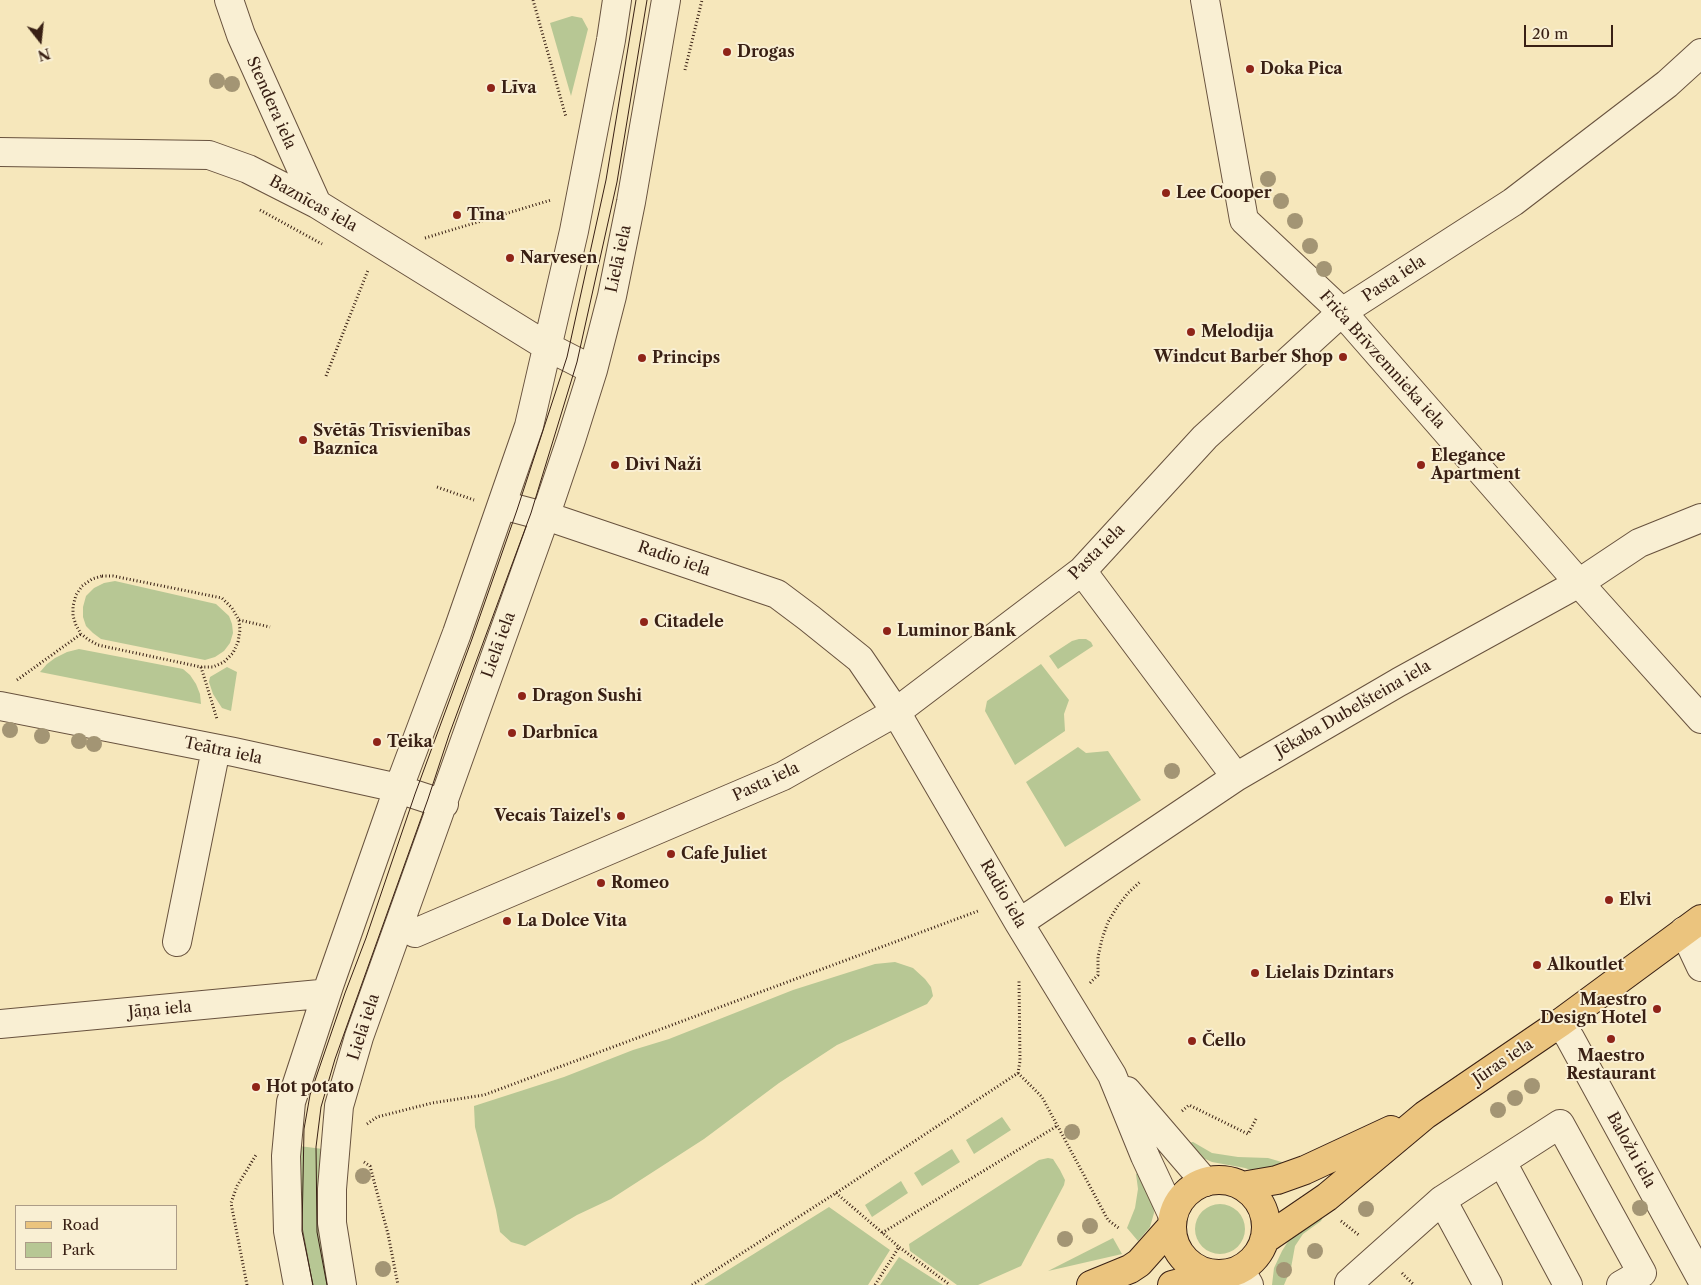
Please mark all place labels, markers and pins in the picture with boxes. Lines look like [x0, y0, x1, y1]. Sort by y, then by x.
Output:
place label: Drogas [737, 42, 795, 62]
marker: Drogas [721, 46, 733, 58]
place label: Doka Pica [1260, 59, 1342, 79]
marker: Doka Pica [1244, 63, 1256, 75]
place label: Līva [501, 78, 536, 98]
marker: Līva [485, 82, 497, 94]
place label: Lee Cooper [1176, 183, 1272, 203]
marker: Lee Cooper [1160, 187, 1172, 199]
place label: Tīna [467, 205, 505, 225]
marker: Tīna [451, 209, 463, 221]
place label: Narvesen [520, 248, 598, 268]
marker: Narvesen [504, 252, 516, 264]
place label: Melodija [1201, 322, 1274, 342]
marker: Melodija [1185, 326, 1197, 338]
place label: Windcut Barber Shop [1154, 347, 1333, 367]
place label: Princips [652, 348, 720, 368]
marker: Windcut Barber Shop [1337, 351, 1349, 363]
marker: Princips [636, 352, 648, 364]
place label: Svētās Trīsvienības Baznīca [313, 421, 471, 459]
marker: Svētās Trīsvienības Baznīca [297, 434, 309, 446]
place label: Elegance Apartment [1431, 446, 1520, 484]
place label: Divi Naži [625, 455, 701, 475]
marker: Divi Naži [609, 459, 621, 471]
marker: Elegance Apartment [1415, 459, 1427, 471]
place label: Citadele [654, 612, 724, 632]
marker: Citadele [638, 616, 650, 628]
place label: Luminor Bank [897, 621, 1016, 641]
marker: Luminor Bank [881, 625, 893, 637]
place label: Dragon Sushi [532, 686, 642, 706]
marker: Dragon Sushi [516, 690, 528, 702]
place label: Darbnīca [522, 723, 598, 743]
marker: Darbnīca [506, 727, 518, 739]
place label: Teika [387, 732, 433, 752]
marker: Teika [371, 736, 383, 748]
place label: Vecais Taizel's [494, 806, 611, 826]
marker: Vecais Taizel's [615, 810, 627, 822]
place label: Cafe Juliet [681, 844, 767, 864]
marker: Cafe Juliet [665, 848, 677, 860]
place label: Romeo [611, 873, 669, 893]
marker: Romeo [595, 877, 607, 889]
place label: Elvi [1619, 890, 1652, 910]
marker: Elvi [1603, 894, 1615, 906]
place label: La Dolce Vita [517, 911, 627, 931]
marker: La Dolce Vita [501, 915, 513, 927]
place label: Alkoutlet [1547, 955, 1624, 975]
marker: Alkoutlet [1531, 959, 1543, 971]
place label: Lielais Dzintars [1265, 963, 1394, 983]
marker: Lielais Dzintars [1249, 967, 1261, 979]
place label: Maestro Design Hotel [1540, 990, 1647, 1028]
marker: Maestro Design Hotel [1651, 1003, 1663, 1015]
place label: Čello [1202, 1031, 1246, 1051]
marker: Maestro Restaurant [1605, 1033, 1617, 1045]
marker: Čello [1186, 1035, 1198, 1047]
place label: Maestro Restaurant [1566, 1046, 1656, 1084]
place label: Hot potato [266, 1077, 354, 1097]
marker: Hot potato [250, 1081, 262, 1093]

